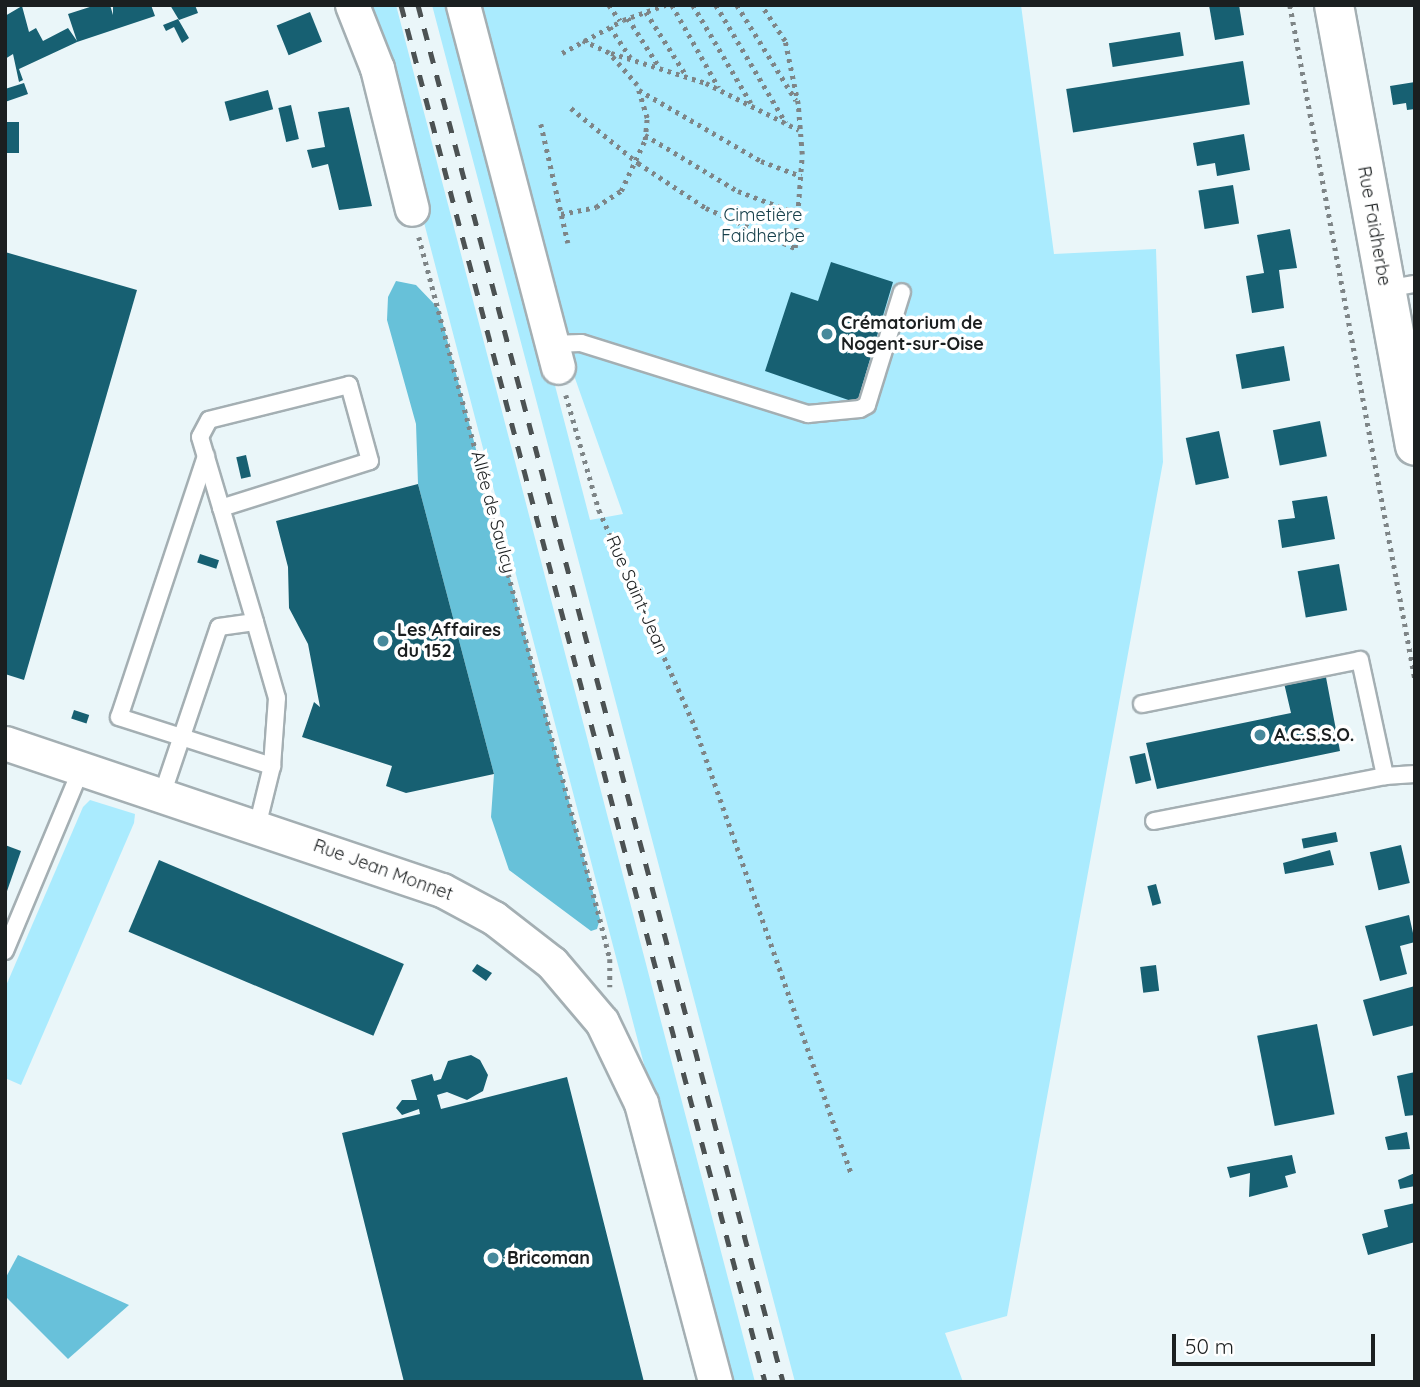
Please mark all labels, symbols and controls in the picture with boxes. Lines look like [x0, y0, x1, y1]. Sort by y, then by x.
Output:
street label: Rue Faidherbe [1353, 164, 1395, 288]
park label: Cimetière Faidherbe [721, 205, 805, 248]
place label: Crématorium de Nogent-sur-Oise [841, 313, 984, 356]
marker: Crématorium de Nogent-sur-Oise [819, 326, 835, 342]
street label: Allée de Saulcy [466, 449, 520, 575]
street label: Rue Saint-Jean [601, 532, 673, 658]
place label: Les Affaires du 152 [397, 620, 501, 662]
marker: Les Affaires du 152 [375, 633, 391, 649]
place label: A.C.S.S.O. [1274, 724, 1354, 746]
marker: A.C.S.S.O. [1252, 727, 1268, 743]
street label: Rue Jean Monnet [310, 835, 456, 905]
place label: Bricoman [507, 1247, 590, 1269]
marker: Bricoman [485, 1250, 501, 1266]
scale bar [1175, 1320, 1378, 1364]
text: 50 m [1185, 1333, 1234, 1359]

